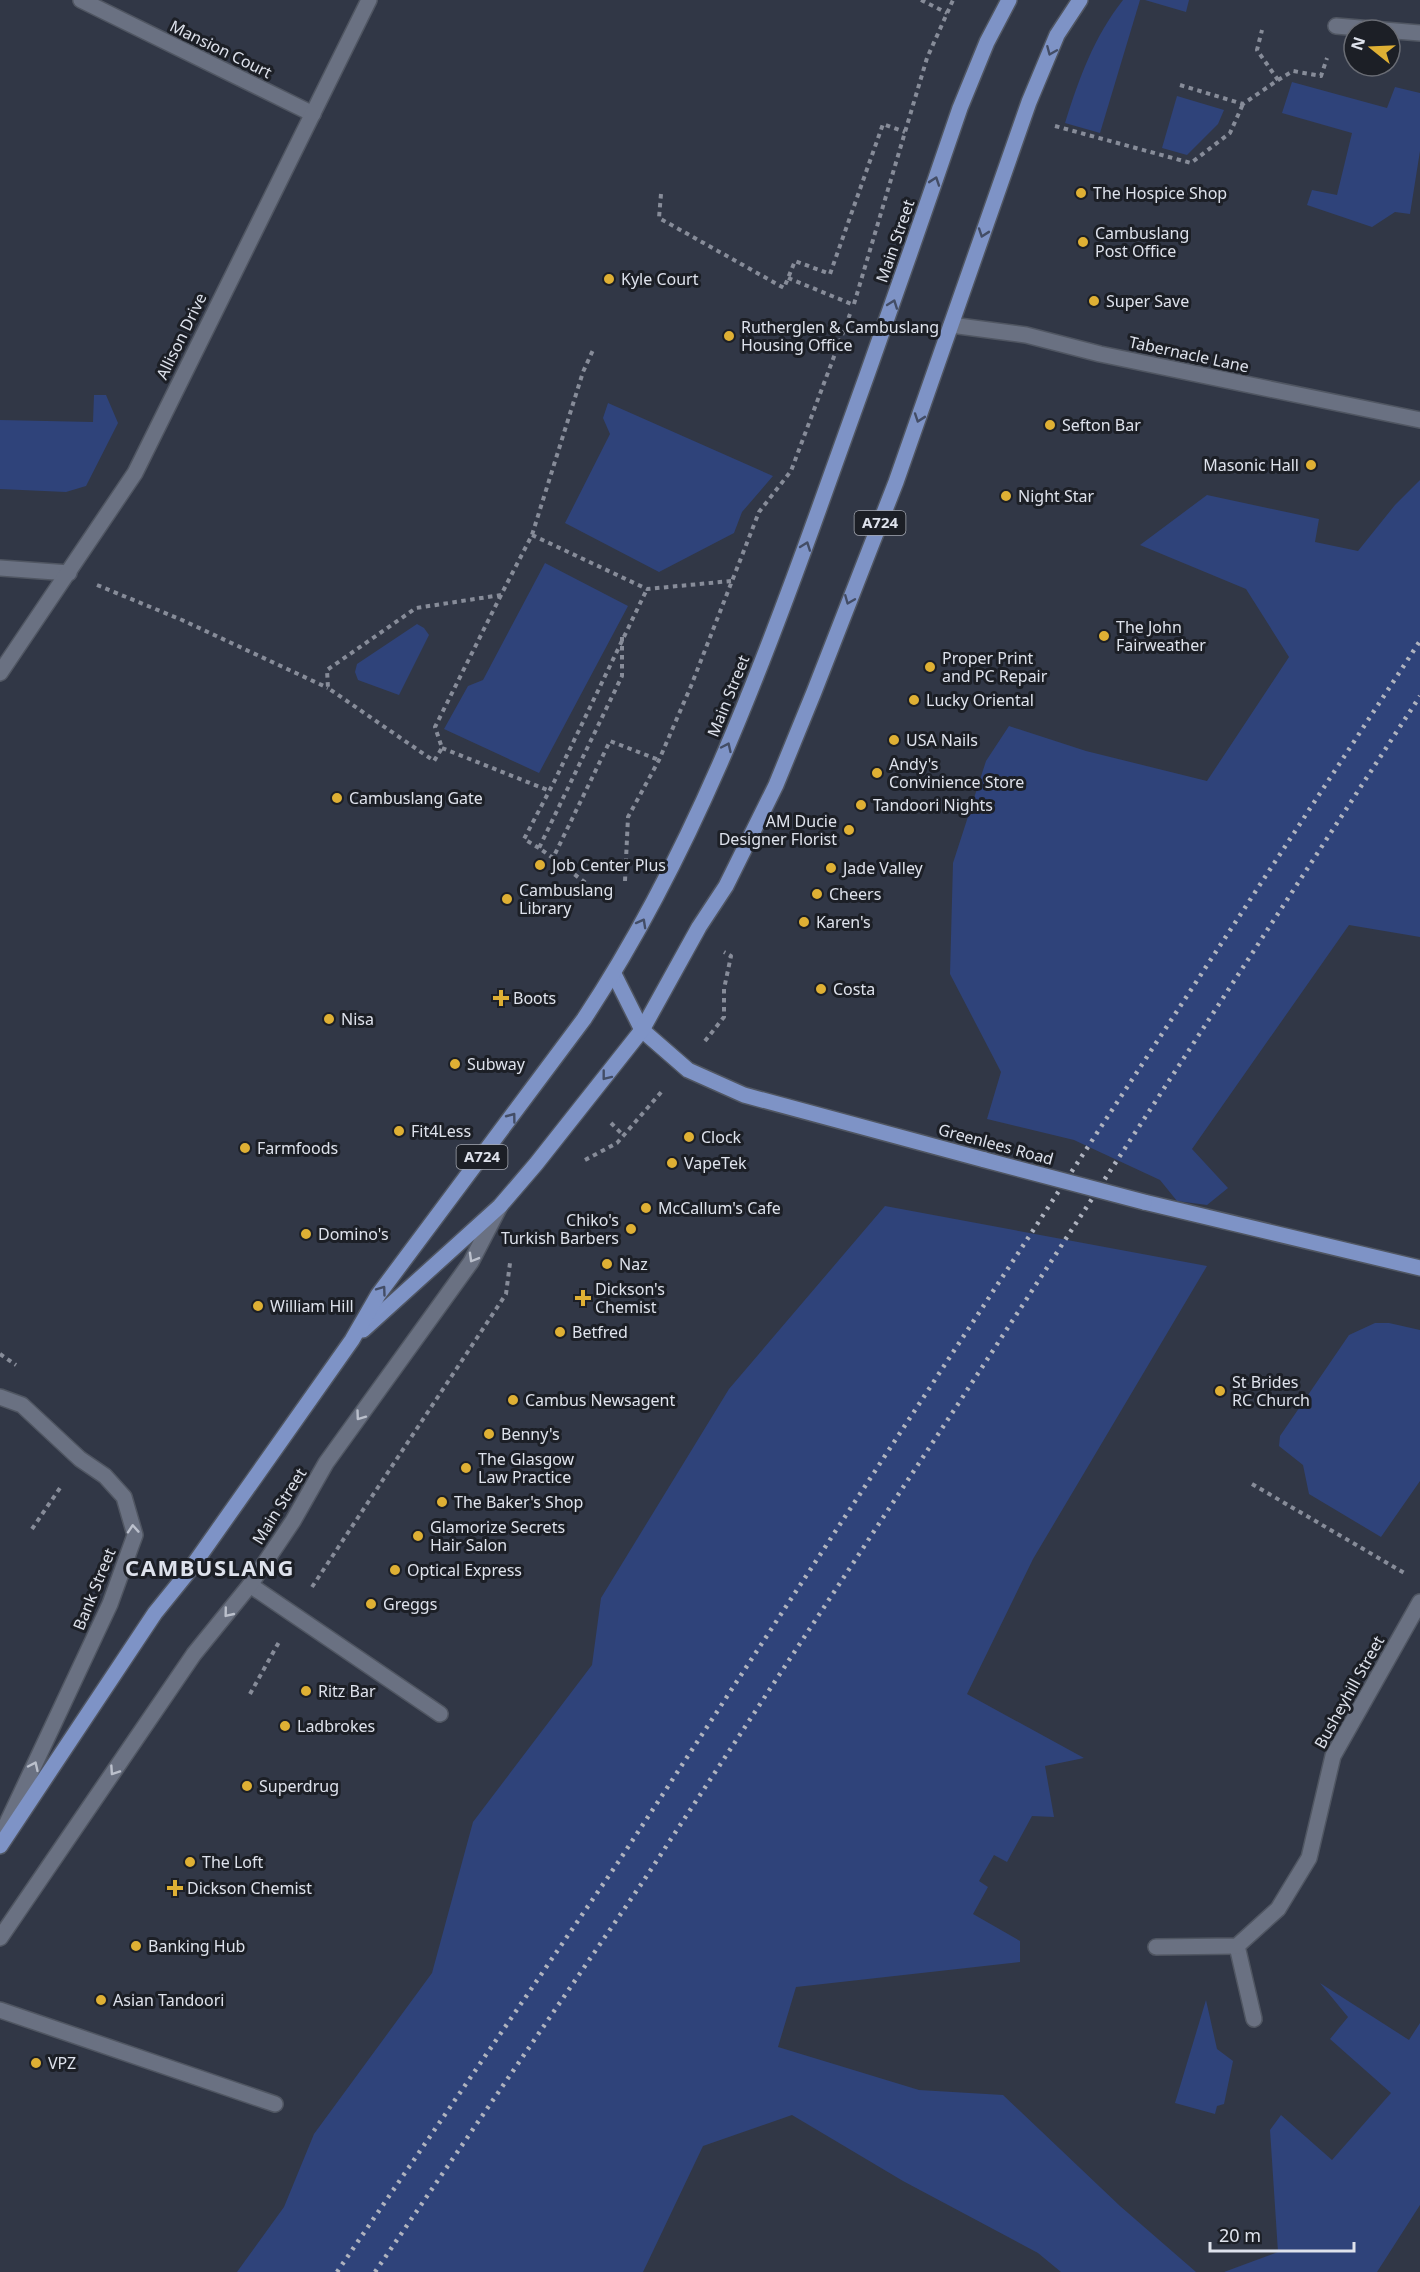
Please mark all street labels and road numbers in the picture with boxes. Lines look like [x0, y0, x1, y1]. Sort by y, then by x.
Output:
street label: Mansion Court [166, 15, 276, 83]
street label: Main Street [871, 196, 920, 285]
street label: Allison Drive [151, 289, 211, 383]
street label: Tabernacle Lane [1127, 331, 1251, 377]
road number: A724 [854, 511, 906, 535]
street label: Main Street [702, 652, 754, 740]
street label: Greenlees Road [936, 1118, 1056, 1170]
road number: A724 [456, 1145, 508, 1169]
street label: Main Street [247, 1463, 311, 1548]
street label: Bank Street [68, 1545, 121, 1633]
street label: Busheyhill Street [1309, 1631, 1389, 1752]

